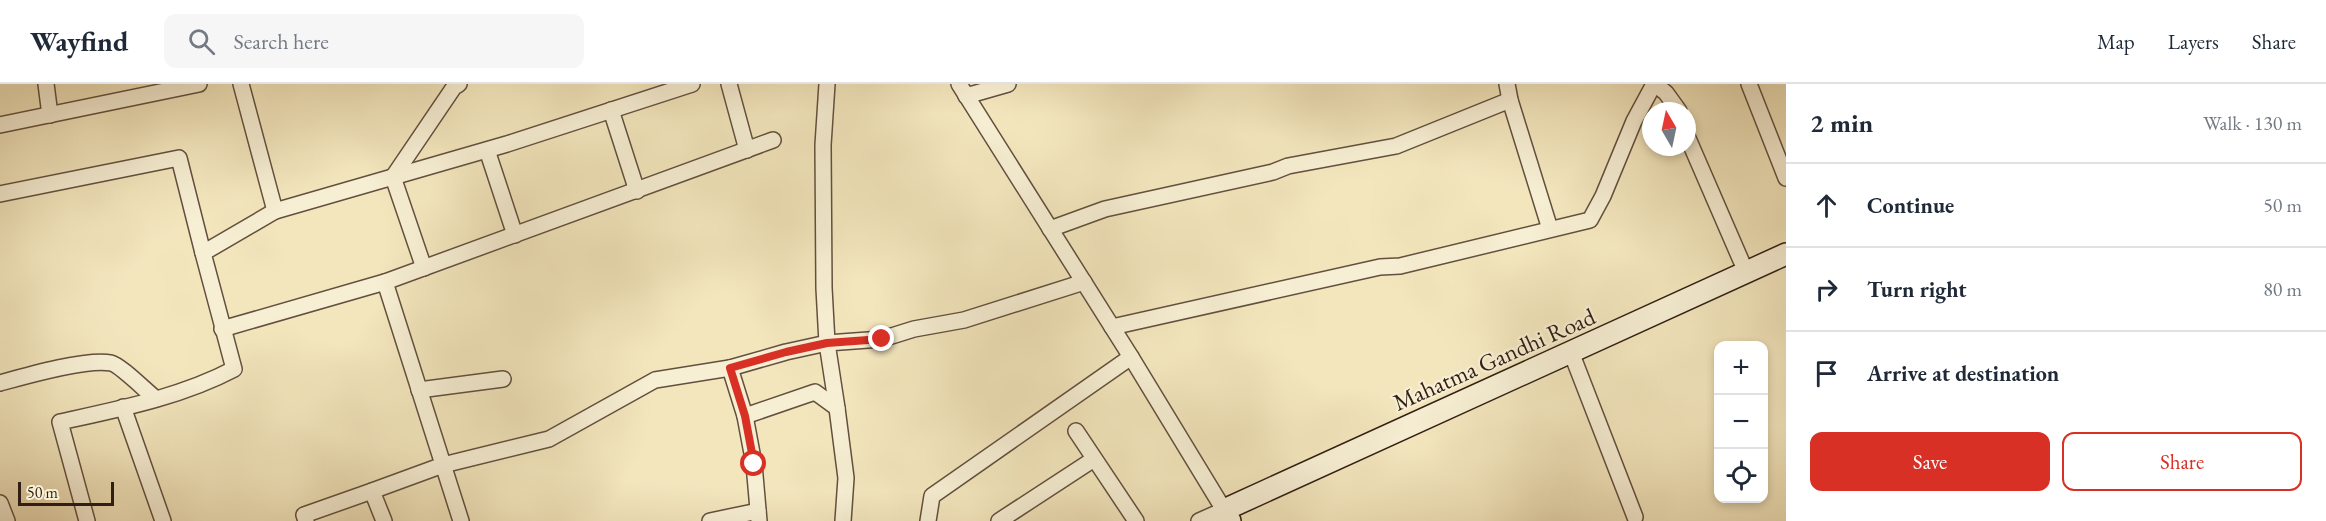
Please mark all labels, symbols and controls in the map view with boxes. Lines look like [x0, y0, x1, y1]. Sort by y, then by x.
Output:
search box [164, 14, 584, 68]
text: Wayfind [30, 23, 128, 59]
icon: search [185, 25, 218, 58]
text: Search here [233, 27, 329, 56]
text: Map [2097, 28, 2135, 55]
text: Layers [2168, 28, 2219, 55]
text: Share [2252, 28, 2296, 55]
north arrow [1642, 102, 1696, 156]
text: 2 min [1810, 106, 1873, 140]
text: Walk · 130 m [2203, 110, 2302, 136]
icon: ahead [1810, 189, 1843, 222]
text: Continue [1867, 191, 1954, 220]
text: 50 m [2263, 192, 2302, 218]
icon: right [1810, 273, 1843, 306]
text: Turn right [1867, 275, 1966, 304]
text: 80 m [2263, 276, 2302, 302]
street label: Mahatma Gandhi Road [1388, 300, 1601, 418]
route end [868, 325, 894, 351]
map controls [1714, 341, 1768, 503]
button: + [1714, 341, 1768, 395]
icon: arrive [1810, 357, 1843, 390]
text: Arrive at destination [1867, 359, 2059, 388]
button: − [1714, 395, 1768, 449]
button: Save [1810, 432, 2050, 491]
button: Share [2062, 432, 2302, 491]
button: locate [1714, 449, 1768, 503]
route start [740, 450, 766, 476]
scale bar [18, 479, 114, 506]
text: 50 m [27, 482, 58, 503]

